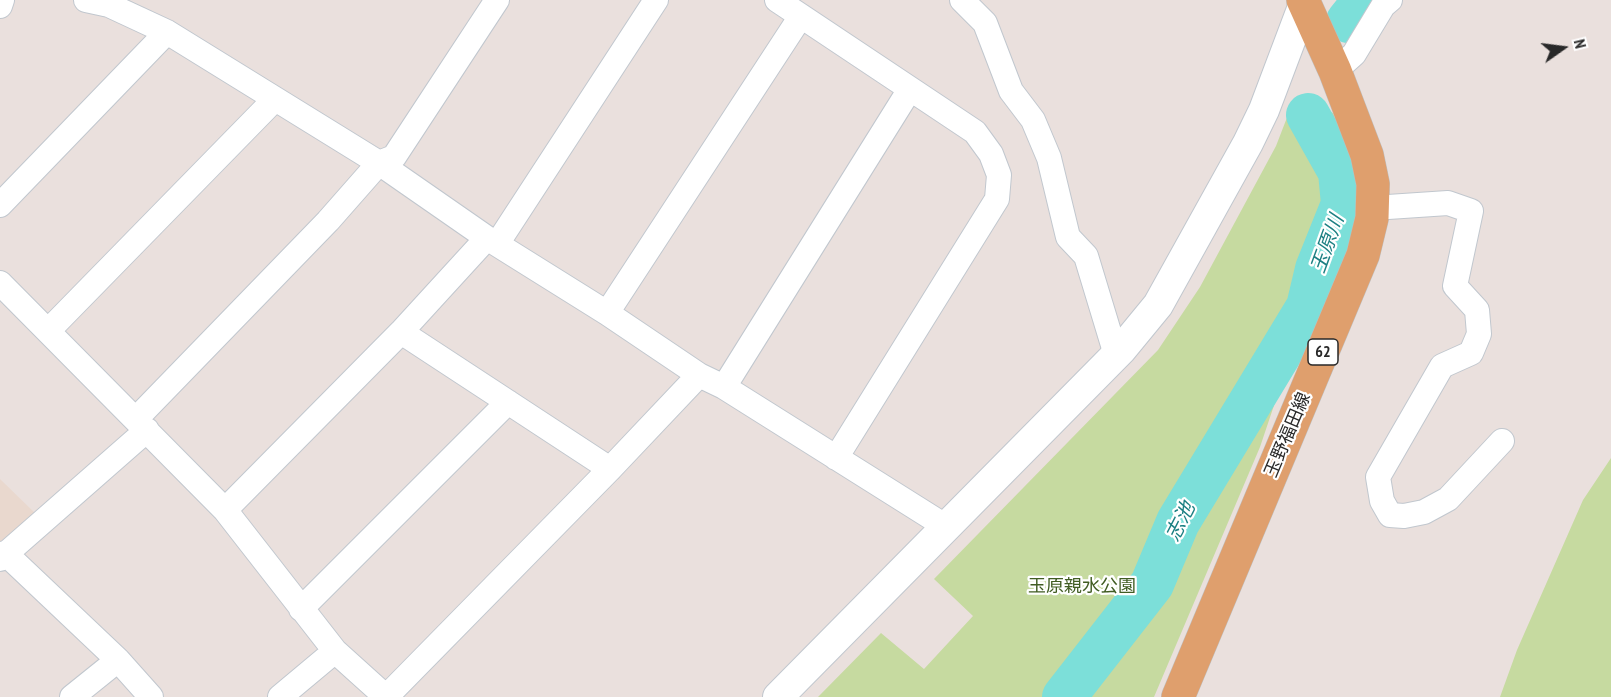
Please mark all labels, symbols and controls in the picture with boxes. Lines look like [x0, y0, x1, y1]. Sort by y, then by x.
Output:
north arrow [1533, 18, 1593, 78]
text: N [1570, 37, 1591, 50]
water label: 玉原川 [1306, 212, 1350, 276]
road number: 62 [1308, 339, 1338, 365]
street label: 玉野福田線 [1260, 389, 1316, 481]
water label: 志池 [1161, 499, 1201, 545]
park label: 玉原親水公園 [1028, 576, 1136, 598]

